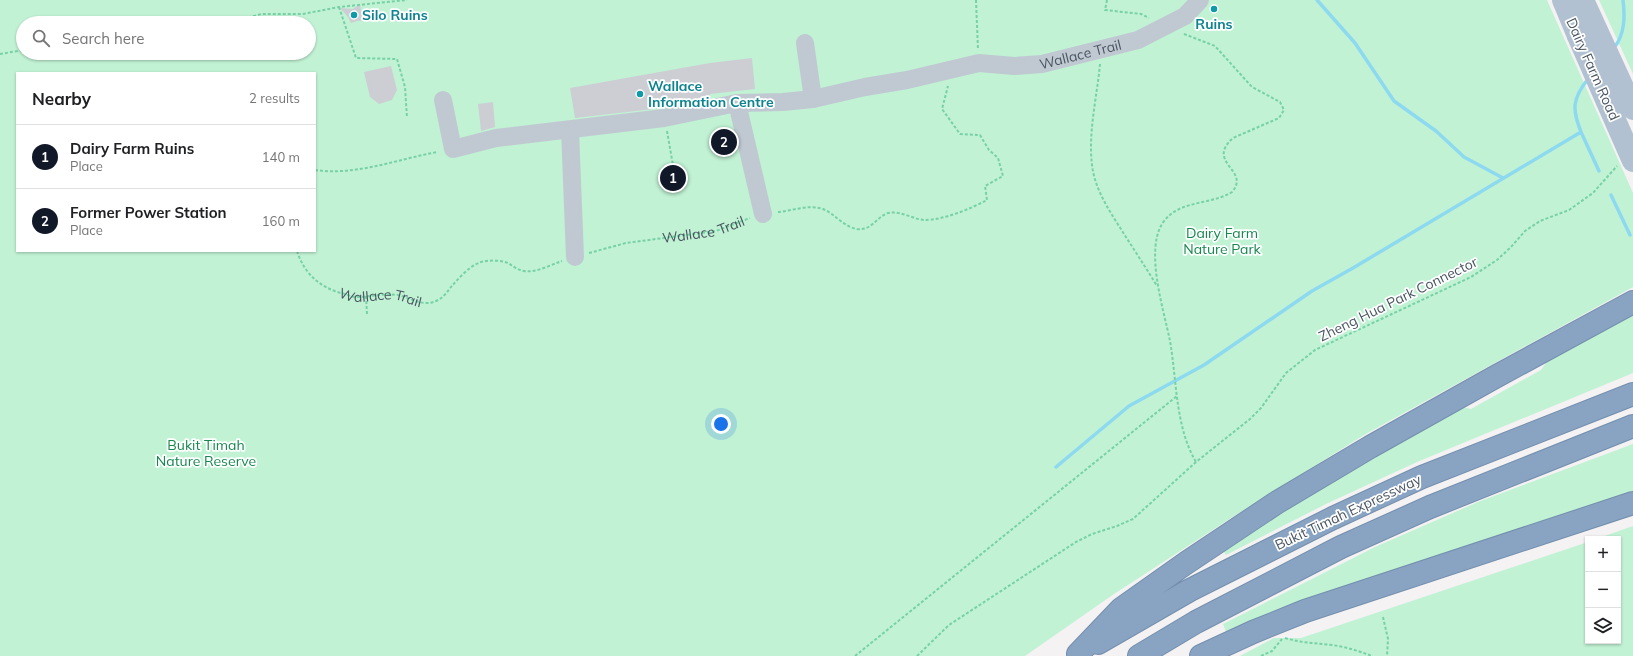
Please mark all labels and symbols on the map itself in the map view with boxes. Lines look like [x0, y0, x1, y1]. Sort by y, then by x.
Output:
marker: Ruins [1209, 4, 1219, 14]
place label: Silo Ruins [362, 6, 428, 24]
marker: Silo Ruins [349, 10, 359, 20]
place label: Ruins [1195, 15, 1233, 33]
street label: Dairy Farm Road [1562, 15, 1624, 123]
street label: Wallace Trail [1038, 35, 1123, 73]
place label: Wallace Information Centre [648, 77, 774, 111]
marker: Wallace Information Centre [635, 89, 645, 99]
pin: 2 [711, 127, 737, 157]
pin: 1 [660, 163, 686, 193]
street label: Wallace Trail [661, 212, 747, 247]
park label: Dairy Farm Nature Park [1183, 224, 1262, 258]
street label: Zheng Hua Park Connector [1316, 252, 1481, 345]
street label: Wallace Trail [337, 284, 424, 311]
your location [711, 414, 731, 434]
park label: Bukit Timah Nature Reserve [156, 436, 256, 470]
street label: Bukit Timah Expressway [1272, 470, 1424, 554]

